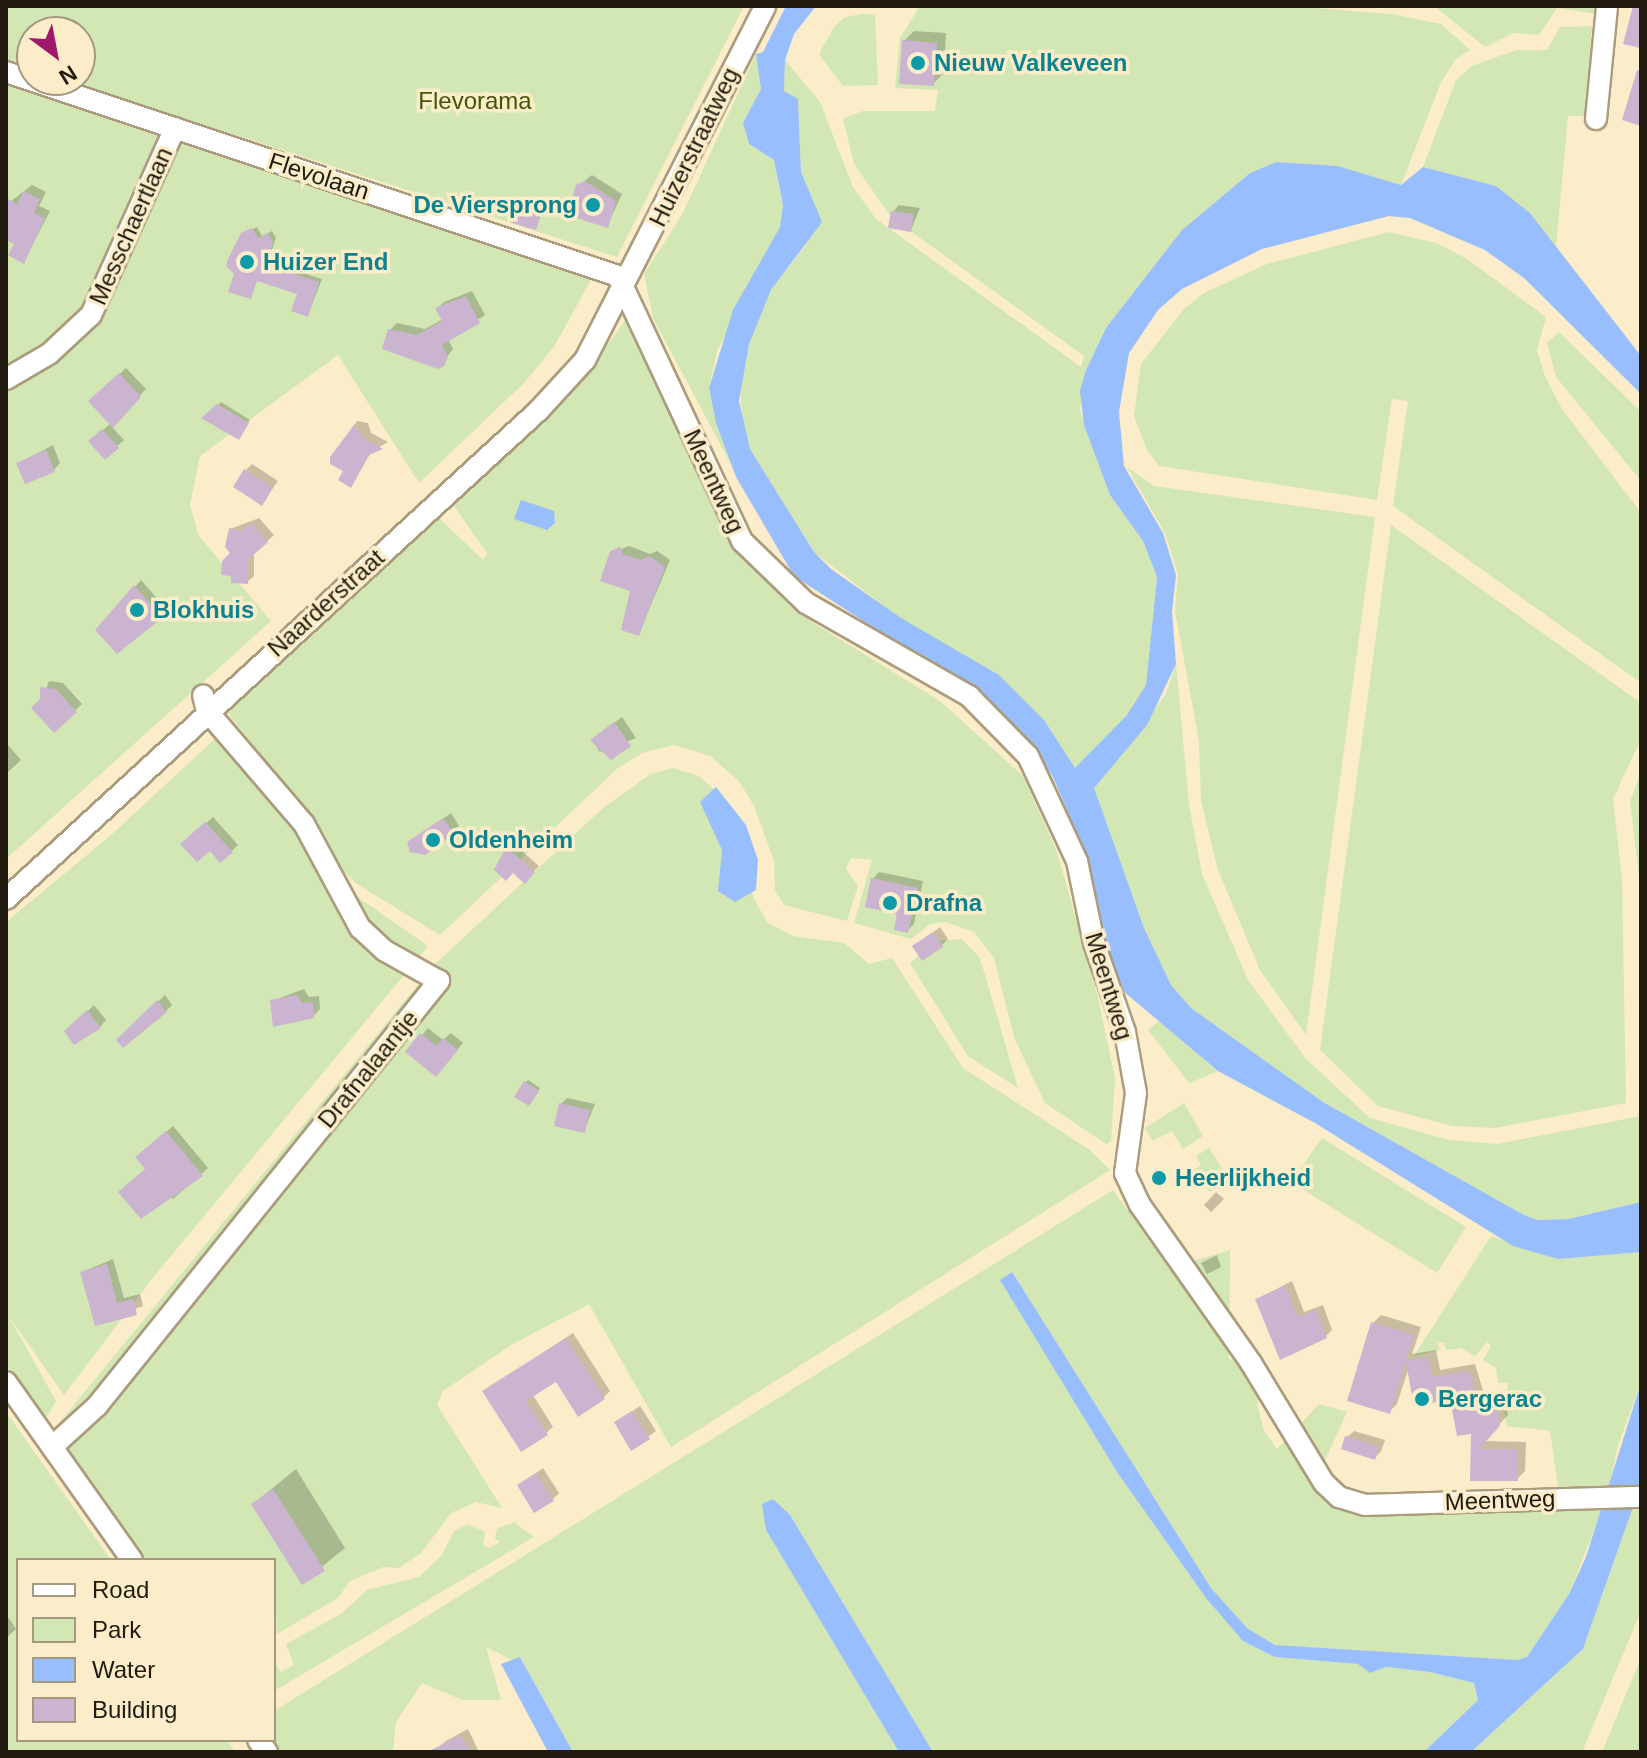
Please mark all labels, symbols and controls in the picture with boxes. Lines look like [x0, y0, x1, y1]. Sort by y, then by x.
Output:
north arrow [16, 16, 96, 96]
place label: Nieuw Valkeveen [934, 49, 1127, 77]
marker: Nieuw Valkeveen [909, 54, 927, 72]
text: N [55, 60, 81, 90]
street label: Huizerstraatweg [643, 63, 745, 231]
park label: Flevorama [418, 87, 532, 115]
street label: Messchaertlaan [83, 143, 179, 309]
street label: Flevolaan [265, 146, 373, 206]
place label: De Viersprong [413, 191, 577, 219]
marker: De Viersprong [584, 196, 602, 214]
place label: Huizer End [263, 248, 388, 276]
marker: Huizer End [238, 253, 256, 271]
street label: Meentweg [678, 425, 750, 537]
street label: Naarderstraat [262, 543, 390, 663]
place label: Blokhuis [153, 596, 254, 624]
marker: Blokhuis [128, 601, 146, 619]
place label: Oldenheim [449, 826, 573, 854]
marker: Oldenheim [424, 831, 442, 849]
place label: Drafna [906, 889, 982, 917]
marker: Drafna [881, 894, 899, 912]
street label: Meentweg [1079, 929, 1139, 1043]
street label: Drafnalaantje [312, 1004, 424, 1134]
place label: Heerlijkheid [1175, 1164, 1311, 1192]
marker: Heerlijkheid [1150, 1169, 1168, 1187]
place label: Bergerac [1438, 1385, 1542, 1413]
marker: Bergerac [1413, 1390, 1431, 1408]
street label: Meentweg [1444, 1484, 1556, 1516]
legend [16, 1558, 276, 1742]
text: Road [92, 1576, 149, 1603]
text: Park [92, 1616, 141, 1643]
text: Water [92, 1656, 155, 1683]
text: Building [92, 1696, 177, 1723]

